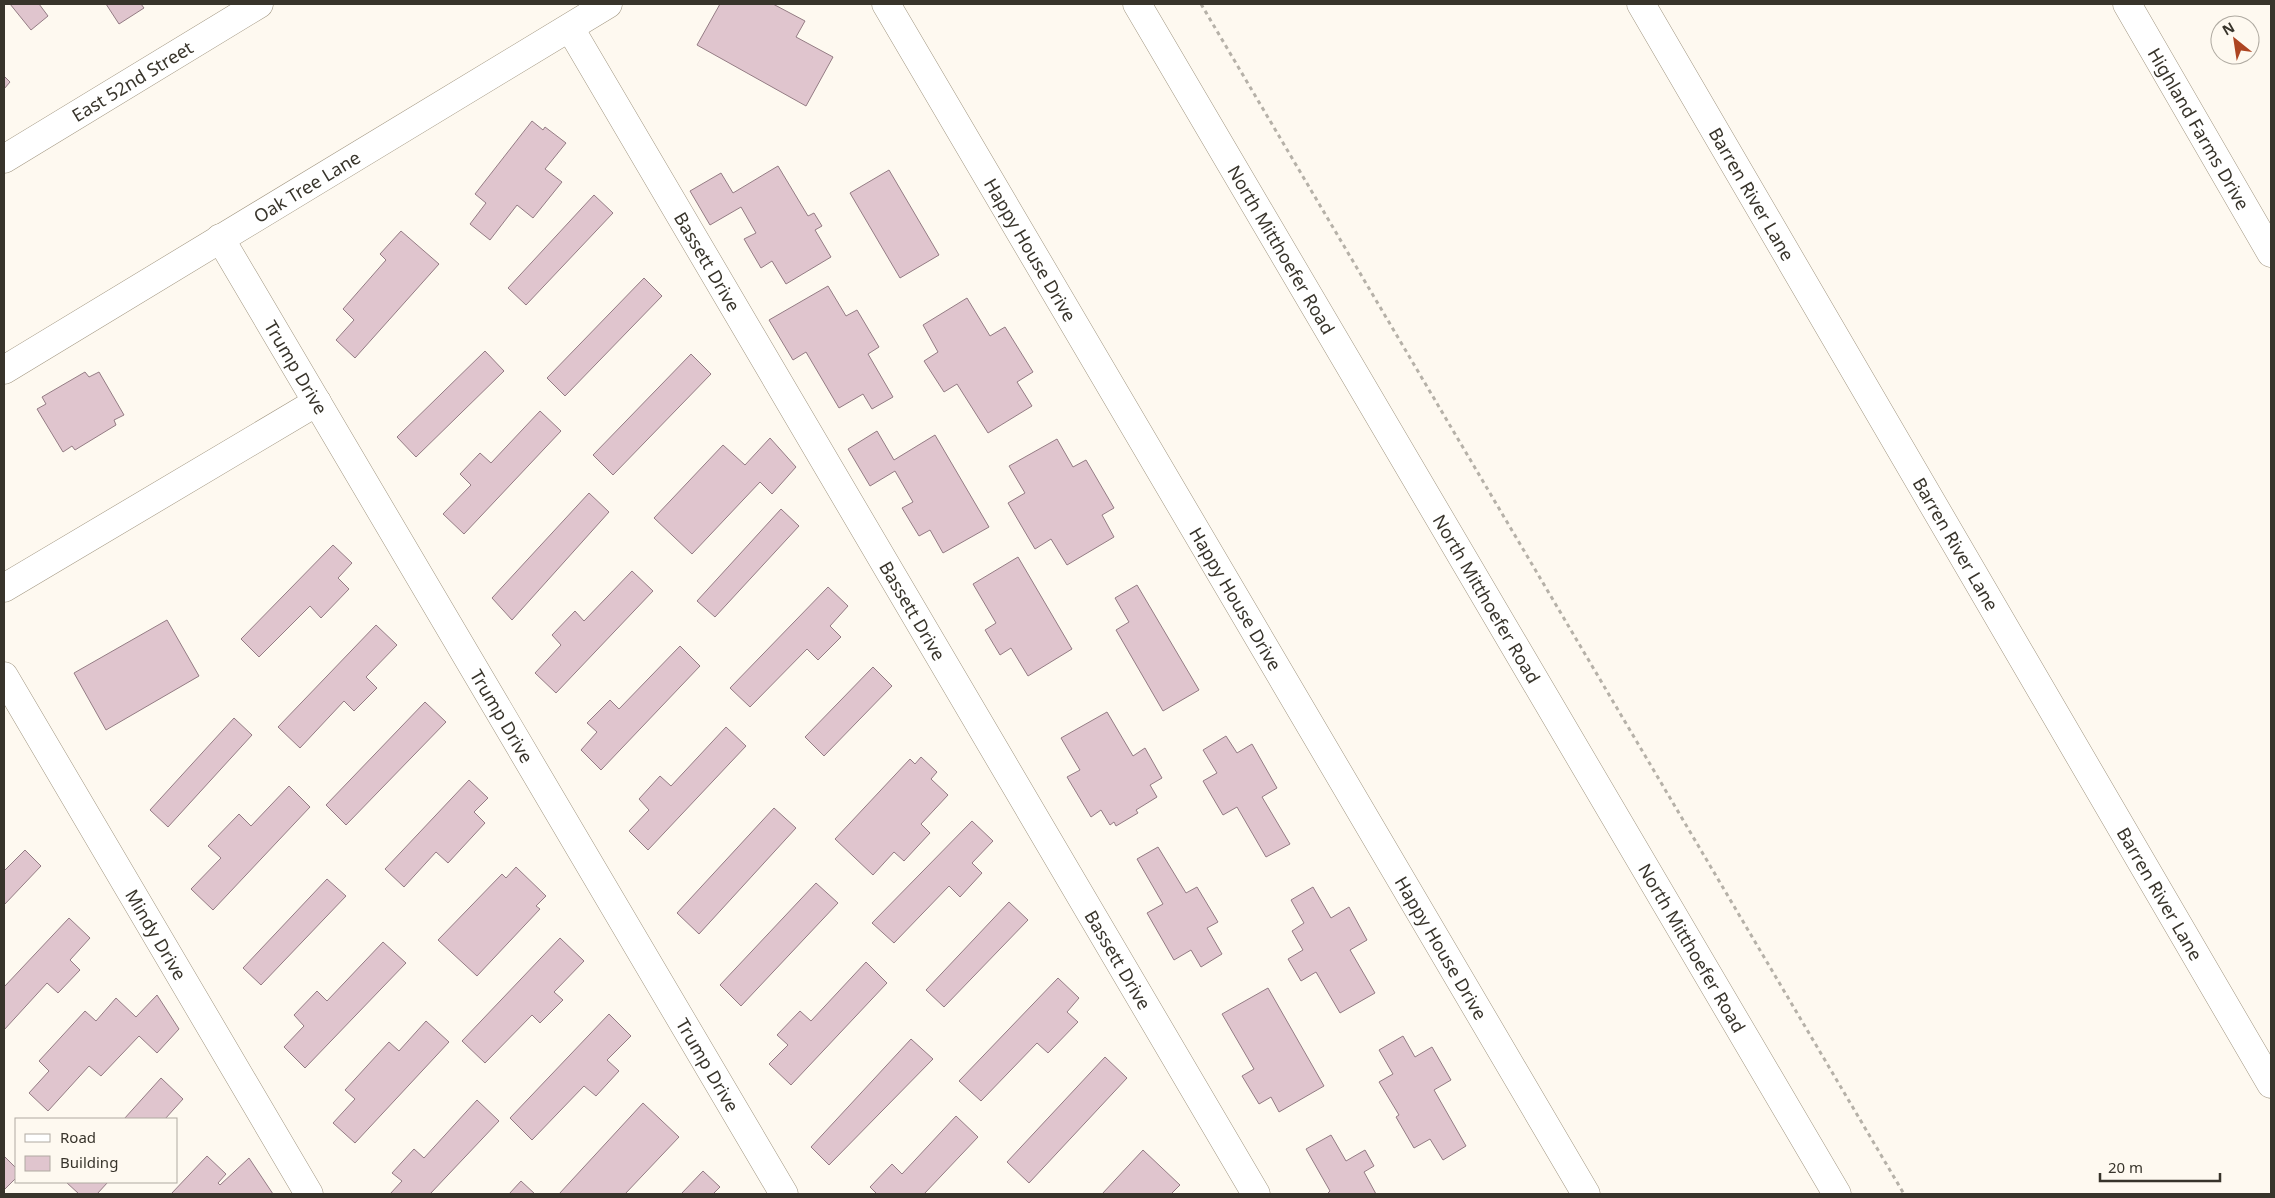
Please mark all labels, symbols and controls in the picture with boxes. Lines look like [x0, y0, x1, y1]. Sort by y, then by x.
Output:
north arrow [2210, 15, 2260, 65]
text: N [2219, 17, 2238, 39]
street label: East 52nd Street [67, 35, 198, 127]
street label: Highland Farms Drive [2143, 43, 2255, 214]
street label: Barren River Lane [1704, 123, 1800, 265]
street label: Oak Tree Lane [249, 145, 365, 228]
street label: North Mitthoefer Road [1222, 161, 1341, 339]
street label: Happy House Drive [979, 174, 1082, 326]
street label: Bassett Drive [669, 207, 746, 316]
street label: Trump Drive [259, 316, 333, 418]
street label: Barren River Lane [1908, 473, 2004, 615]
street label: North Mitthoefer Road [1428, 510, 1546, 688]
street label: Happy House Drive [1184, 523, 1287, 675]
street label: Bassett Drive [874, 557, 951, 665]
street label: Trump Drive [465, 665, 539, 767]
street label: Barren River Lane [2112, 823, 2208, 965]
street label: North Mitthoefer Road [1633, 859, 1751, 1037]
street label: Happy House Drive [1390, 872, 1493, 1024]
street label: Mindy Drive [120, 885, 192, 984]
street label: Bassett Drive [1080, 906, 1157, 1014]
street label: Trump Drive [671, 1014, 745, 1116]
legend [15, 1118, 178, 1183]
text: Road [60, 1127, 96, 1147]
scale bar [2100, 1150, 2220, 1182]
text: Building [60, 1152, 118, 1172]
text: 20 m [2108, 1157, 2143, 1177]

